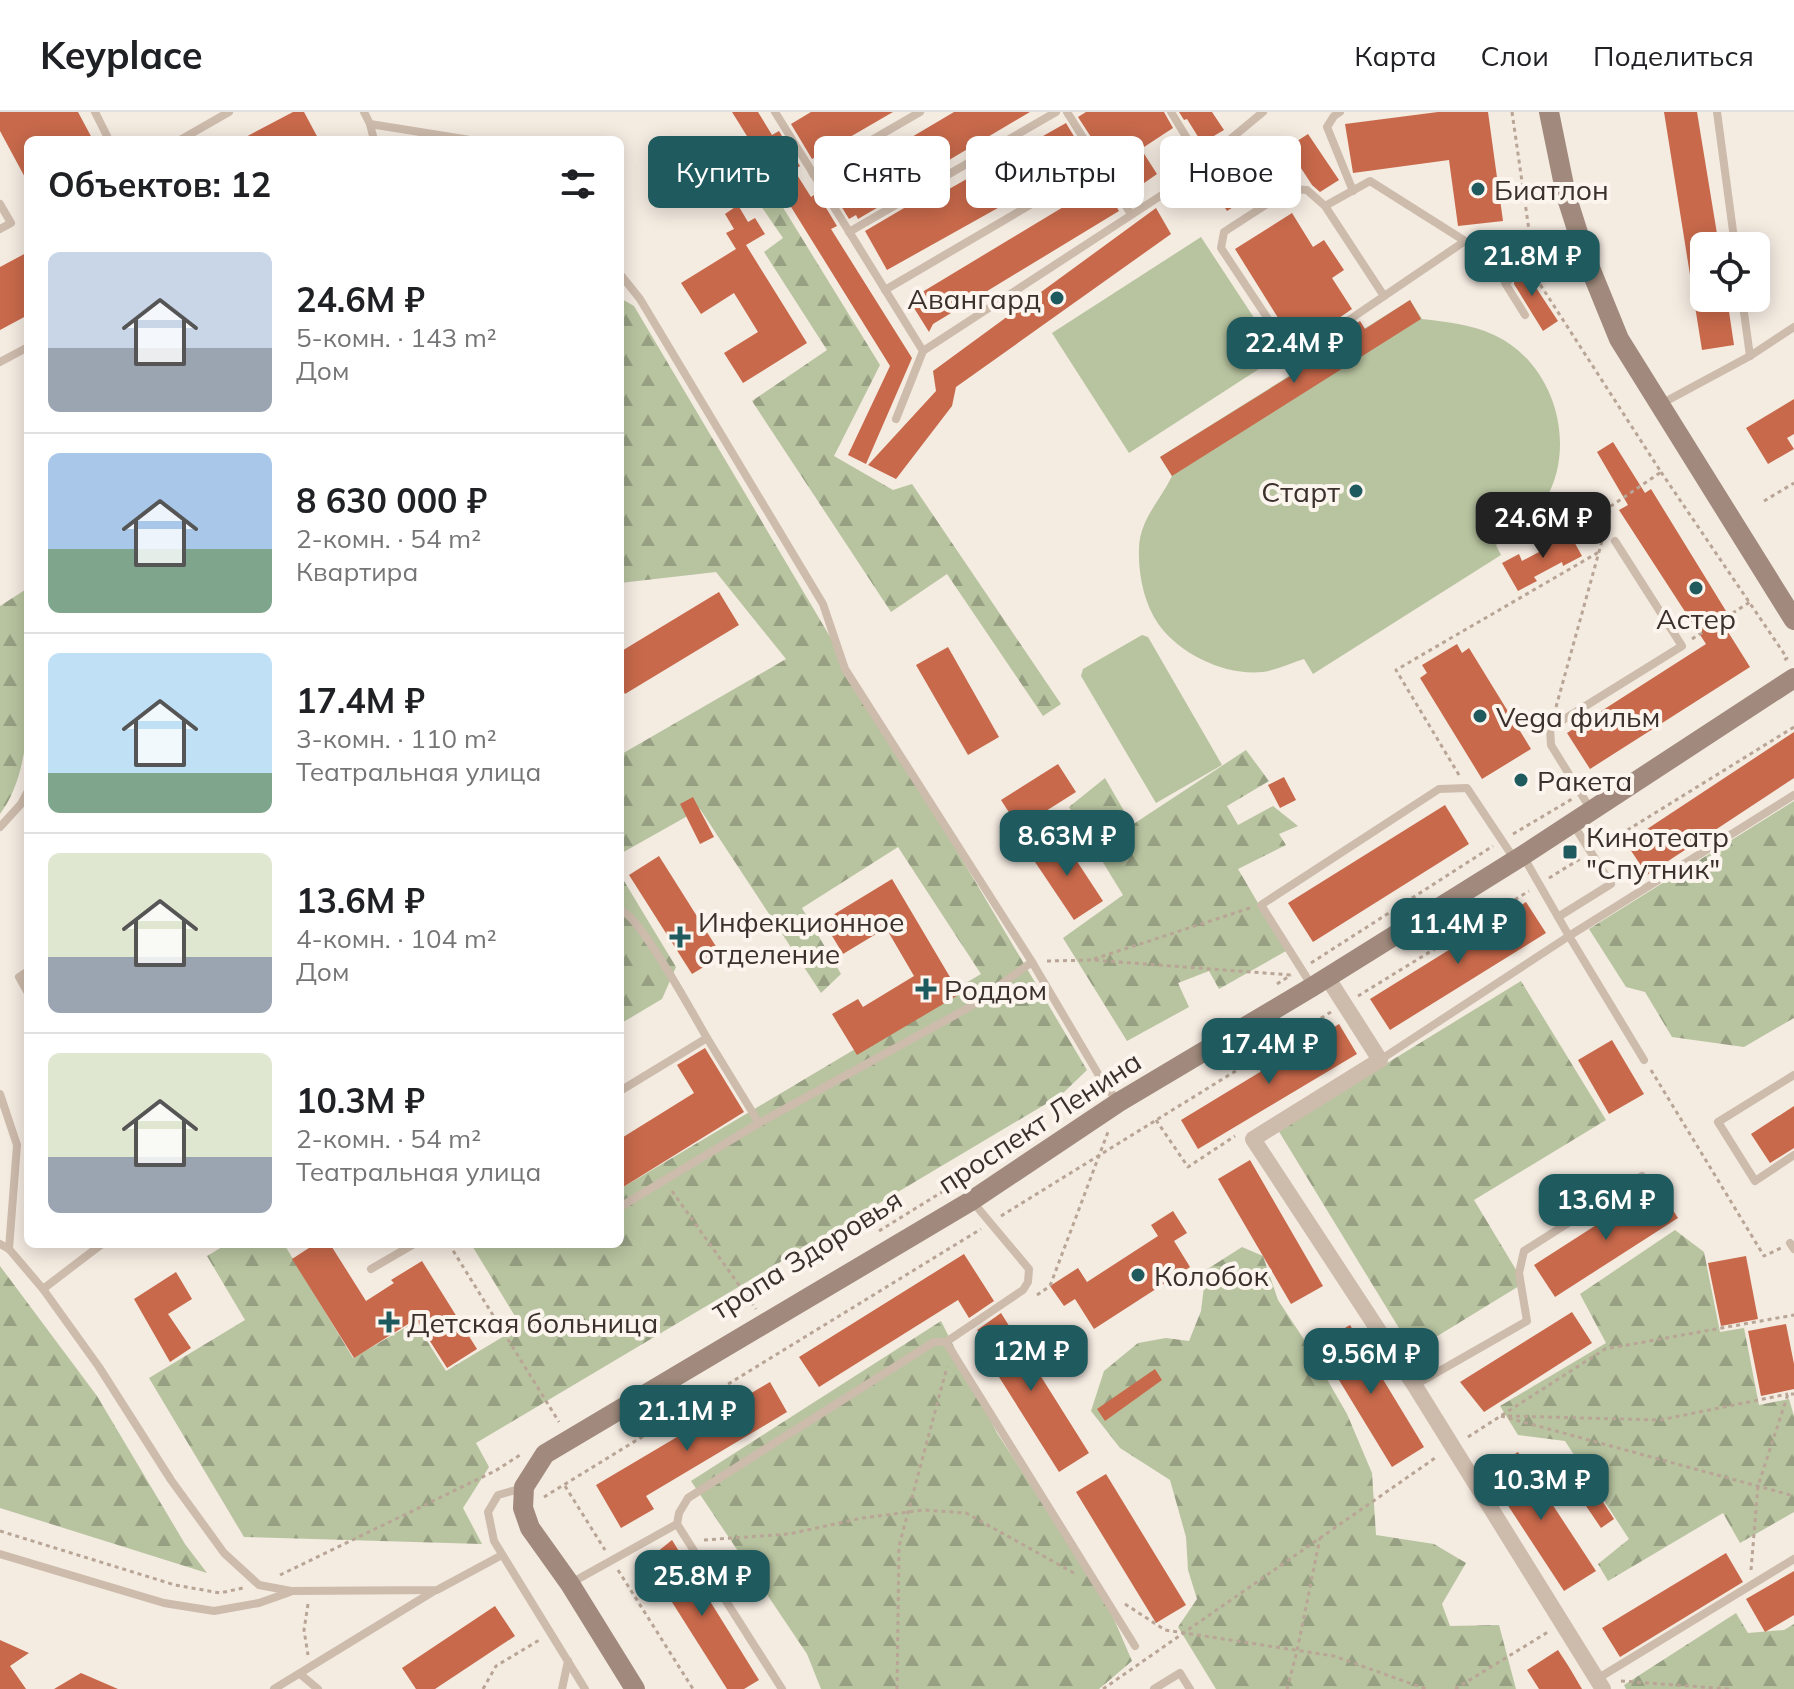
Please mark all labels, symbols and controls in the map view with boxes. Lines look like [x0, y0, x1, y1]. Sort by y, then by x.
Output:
text: Keyplace [40, 31, 203, 79]
text: Карта [1354, 38, 1437, 73]
text: Слои [1481, 38, 1549, 73]
text: Поделиться [1593, 38, 1754, 73]
chip: Купить [648, 136, 798, 208]
chip: Снять [814, 136, 950, 208]
chip: Фильтры [966, 136, 1144, 208]
chip: Новое [1160, 136, 1301, 208]
icon: filters [556, 162, 600, 206]
text: Объектов: 12 [48, 163, 271, 206]
place label: Биатлон [1494, 172, 1609, 207]
marker: Биатлон [1469, 180, 1487, 198]
pin: 21.8M ₽ [1458, 230, 1606, 298]
map controls [1690, 232, 1770, 312]
button: locate [1690, 232, 1770, 312]
text: 21.8M ₽ [1483, 239, 1581, 272]
text: 24.6M ₽ [296, 278, 425, 321]
place label: Авангард [907, 281, 1041, 316]
icon: home [112, 284, 208, 380]
marker: Авангард [1048, 289, 1066, 307]
pin: 22.4M ₽ [1220, 317, 1368, 385]
text: 5-комн. · 143 m² [296, 321, 497, 354]
text: 22.4M ₽ [1245, 326, 1343, 359]
text: Дом [296, 354, 349, 387]
place label: Старт [1261, 474, 1340, 509]
text: 8 630 000 ₽ [296, 479, 487, 522]
marker: Старт [1347, 482, 1365, 500]
icon: home [112, 485, 208, 581]
pin: 24.6M ₽ [1469, 492, 1617, 560]
text: 24.6M ₽ [1494, 501, 1592, 534]
text: 2-комн. · 54 m² [296, 522, 481, 555]
text: Квартира [296, 555, 418, 588]
marker: Астер [1687, 579, 1705, 597]
place label: Астер [1656, 601, 1736, 636]
text: 17.4M ₽ [296, 679, 425, 722]
icon: home [112, 685, 208, 781]
place label: Vega фильм [1496, 699, 1660, 734]
marker: Vega фильм [1471, 707, 1489, 725]
text: 3-комн. · 110 m² [296, 722, 497, 755]
text: Театральная улица [296, 755, 541, 788]
place label: Ракета [1537, 763, 1632, 798]
marker: Ракета [1512, 771, 1530, 789]
pin: 8.63M ₽ [993, 810, 1141, 878]
text: 8.63M ₽ [1018, 819, 1116, 852]
place label: Кинотеатр "Спутник" [1586, 819, 1729, 886]
marker: Кинотеатр "Спутник" [1561, 843, 1579, 861]
text: 13.6M ₽ [296, 879, 425, 922]
icon: home [112, 885, 208, 981]
pin: 11.4M ₽ [1384, 898, 1532, 966]
place label: Инфекционное отделение [698, 904, 904, 971]
text: 11.4M ₽ [1409, 907, 1507, 940]
text: 4-комн. · 104 m² [296, 922, 497, 955]
marker: Инфекционное отделение [669, 926, 691, 948]
text: Дом [296, 955, 349, 988]
place label: Роддом [944, 972, 1047, 1007]
marker: Роддом [915, 978, 937, 1000]
pin: 17.4M ₽ [1195, 1018, 1343, 1086]
text: 17.4M ₽ [1220, 1027, 1318, 1060]
street label: проспект Ленина [931, 1043, 1147, 1201]
text: 10.3M ₽ [296, 1079, 425, 1122]
icon: home [112, 1085, 208, 1181]
text: 2-комн. · 54 m² [296, 1122, 481, 1155]
text: Театральная улица [296, 1155, 541, 1188]
pin: 13.6M ₽ [1532, 1174, 1680, 1242]
street label: тропа Здоровья [704, 1181, 908, 1327]
text: 13.6M ₽ [1557, 1183, 1655, 1216]
place label: Колобок [1154, 1258, 1269, 1293]
marker: Колобок [1129, 1266, 1147, 1284]
place label: Детская больница [407, 1305, 658, 1340]
marker: Детская больница [378, 1311, 400, 1333]
pin: 12M ₽ [975, 1325, 1087, 1393]
pin: 9.56M ₽ [1297, 1328, 1445, 1396]
text: 12M ₽ [993, 1334, 1069, 1367]
text: 9.56M ₽ [1322, 1337, 1420, 1370]
pin: 21.1M ₽ [613, 1385, 761, 1453]
text: 21.1M ₽ [638, 1394, 736, 1427]
pin: 10.3M ₽ [1467, 1454, 1615, 1522]
text: 10.3M ₽ [1492, 1463, 1590, 1496]
pin: 25.8M ₽ [628, 1550, 776, 1618]
text: 25.8M ₽ [653, 1559, 751, 1592]

